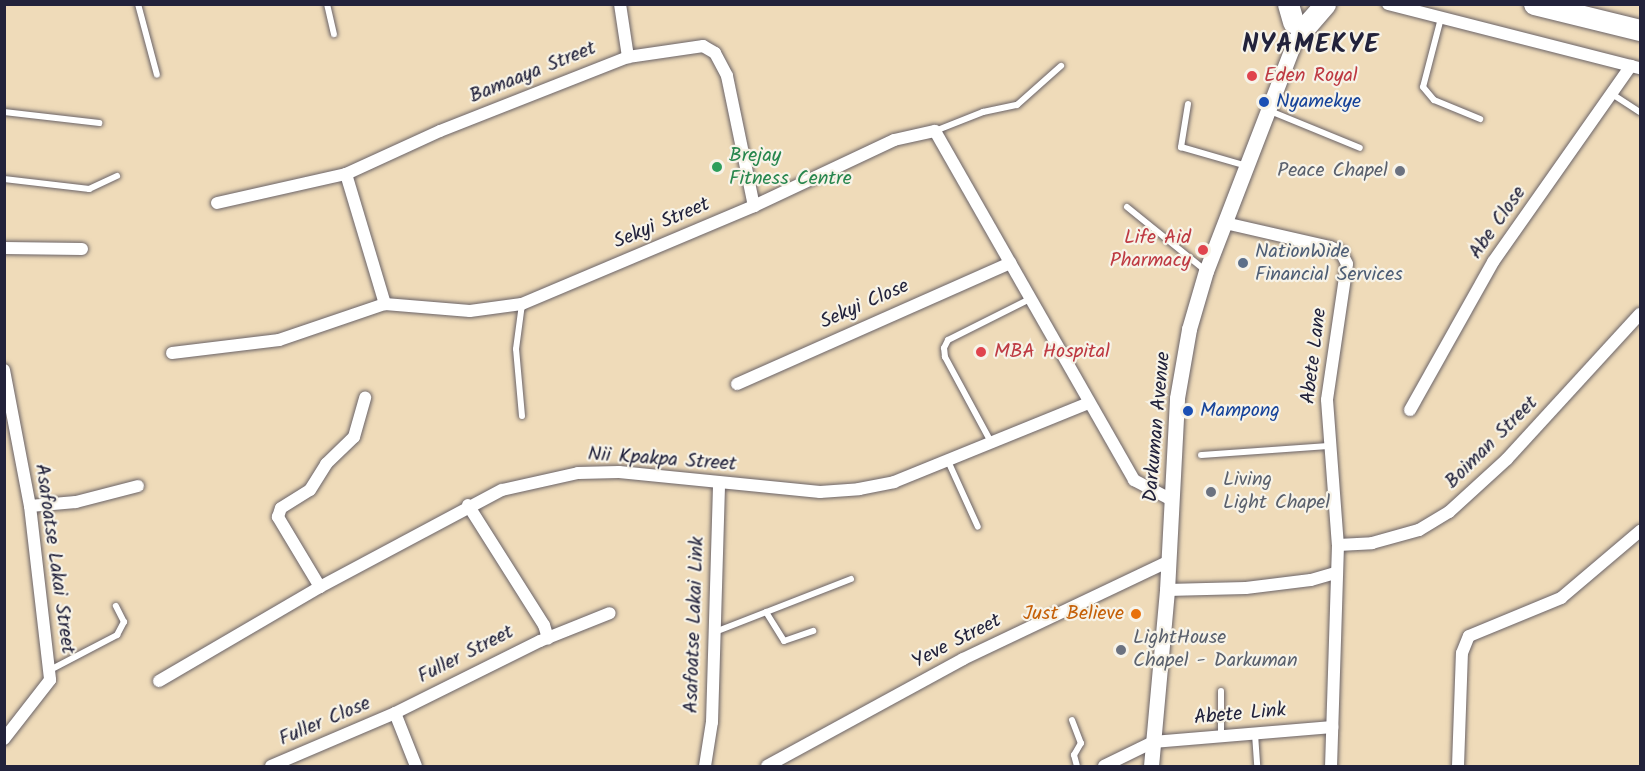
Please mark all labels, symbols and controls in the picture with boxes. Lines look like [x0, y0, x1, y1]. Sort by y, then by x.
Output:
district label: NYAMEKYE [1242, 30, 1380, 62]
street label: Bamaaya Street [466, 37, 600, 109]
place label: Eden Royal [1264, 64, 1358, 88]
marker: Eden Royal [1245, 69, 1259, 83]
place label: Nyamekye [1276, 90, 1361, 114]
marker: Nyamekye [1257, 95, 1271, 109]
place label: Brejay Fitness Centre [729, 144, 852, 191]
place label: Peace Chapel [1277, 159, 1388, 183]
marker: Brejay Fitness Centre [710, 160, 724, 174]
marker: Peace Chapel [1393, 164, 1407, 178]
street label: Abe Close [1464, 182, 1532, 264]
street label: Sekyi Street [610, 193, 714, 255]
place label: Life Aid Pharmacy [1110, 226, 1191, 273]
place label: NationWide Financial Services [1255, 240, 1403, 287]
marker: Life Aid Pharmacy [1196, 243, 1210, 257]
marker: NationWide Financial Services [1236, 256, 1250, 270]
street label: Sekyi Close [817, 275, 913, 335]
street label: Abete Lane [1297, 307, 1333, 405]
place label: MBA Hospital [994, 340, 1110, 364]
marker: MBA Hospital [972, 343, 990, 361]
street label: Darkuman Avenue [1139, 351, 1177, 503]
street label: Boiman Street [1441, 392, 1543, 494]
place label: Mampong [1200, 399, 1280, 423]
marker: Mampong [1181, 404, 1195, 418]
street label: Nii Kpakpa Street [587, 443, 737, 477]
street label: Asafoatse Lakai Street [29, 462, 79, 656]
place label: Living Light Chapel [1223, 468, 1330, 515]
marker: Living Light Chapel [1204, 485, 1218, 499]
street label: Asafoatse Lakai Link [680, 536, 710, 714]
place label: Just Believe [1023, 602, 1124, 626]
marker: Just Believe [1129, 607, 1143, 621]
street label: Yeve Street [908, 609, 1006, 675]
street label: Fuller Street [414, 621, 518, 689]
place label: LightHouse Chapel - Darkuman [1133, 626, 1298, 673]
marker: LightHouse Chapel - Darkuman [1114, 643, 1128, 657]
street label: Fuller Close [276, 692, 374, 752]
street label: Abete Link [1193, 699, 1287, 731]

